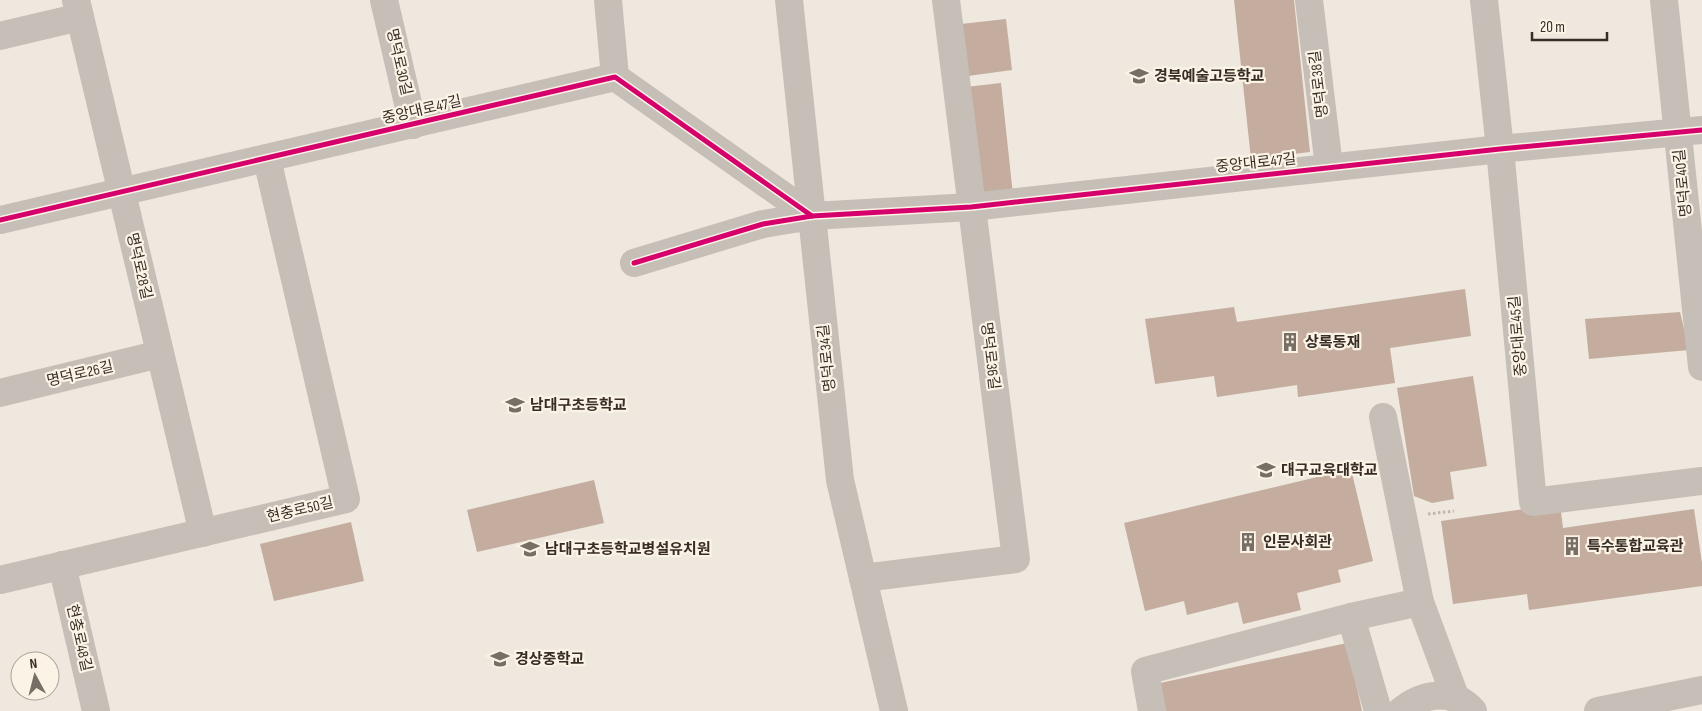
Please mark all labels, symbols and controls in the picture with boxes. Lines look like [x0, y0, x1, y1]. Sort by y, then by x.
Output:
scale bar [1532, 10, 1607, 42]
text: 20 m [1540, 18, 1565, 37]
street label: 명덕로30길 [382, 27, 416, 97]
street label: 명덕로38길 [1305, 49, 1333, 119]
school or university icon: 경북예술고등학교 [1128, 65, 1150, 87]
place label: 경북예술고등학교 [1154, 67, 1265, 86]
street label: 중앙대로47길 [380, 92, 464, 128]
street label: 명덕로40길 [1670, 148, 1696, 218]
street label: 중앙대로47길 [1215, 149, 1297, 177]
street label: 명덕로28길 [122, 231, 156, 301]
street label: 중앙대로45길 [1505, 295, 1531, 377]
street label: 명덕로36길 [976, 321, 1004, 391]
street label: 명덕로34길 [814, 323, 840, 393]
building icon: 상록동재 [1279, 331, 1301, 353]
place label: 상록동재 [1305, 333, 1360, 352]
street label: 명덕로26길 [45, 357, 115, 391]
school or university icon: 남대구초등학교 [504, 394, 526, 416]
place label: 남대구초등학교 [530, 396, 627, 415]
school or university icon: 대구교육대학교 [1255, 459, 1277, 481]
place label: 대구교육대학교 [1281, 461, 1378, 480]
street label: 현충로50길 [265, 493, 335, 527]
building icon: 인문사회관 [1237, 531, 1259, 553]
place label: 인문사회관 [1263, 533, 1332, 552]
building icon: 특수통합교육관 [1561, 535, 1583, 557]
place label: 특수통합교육관 [1587, 537, 1684, 556]
school or university icon: 남대구초등학교병설유치원 [519, 538, 541, 560]
place label: 남대구초등학교병설유치원 [545, 540, 711, 559]
street label: 현충로48길 [62, 603, 96, 673]
school or university icon: 경상중학교 [489, 648, 511, 670]
place label: 경상중학교 [515, 650, 584, 669]
north arrow [10, 651, 60, 701]
text: N [29, 655, 38, 672]

